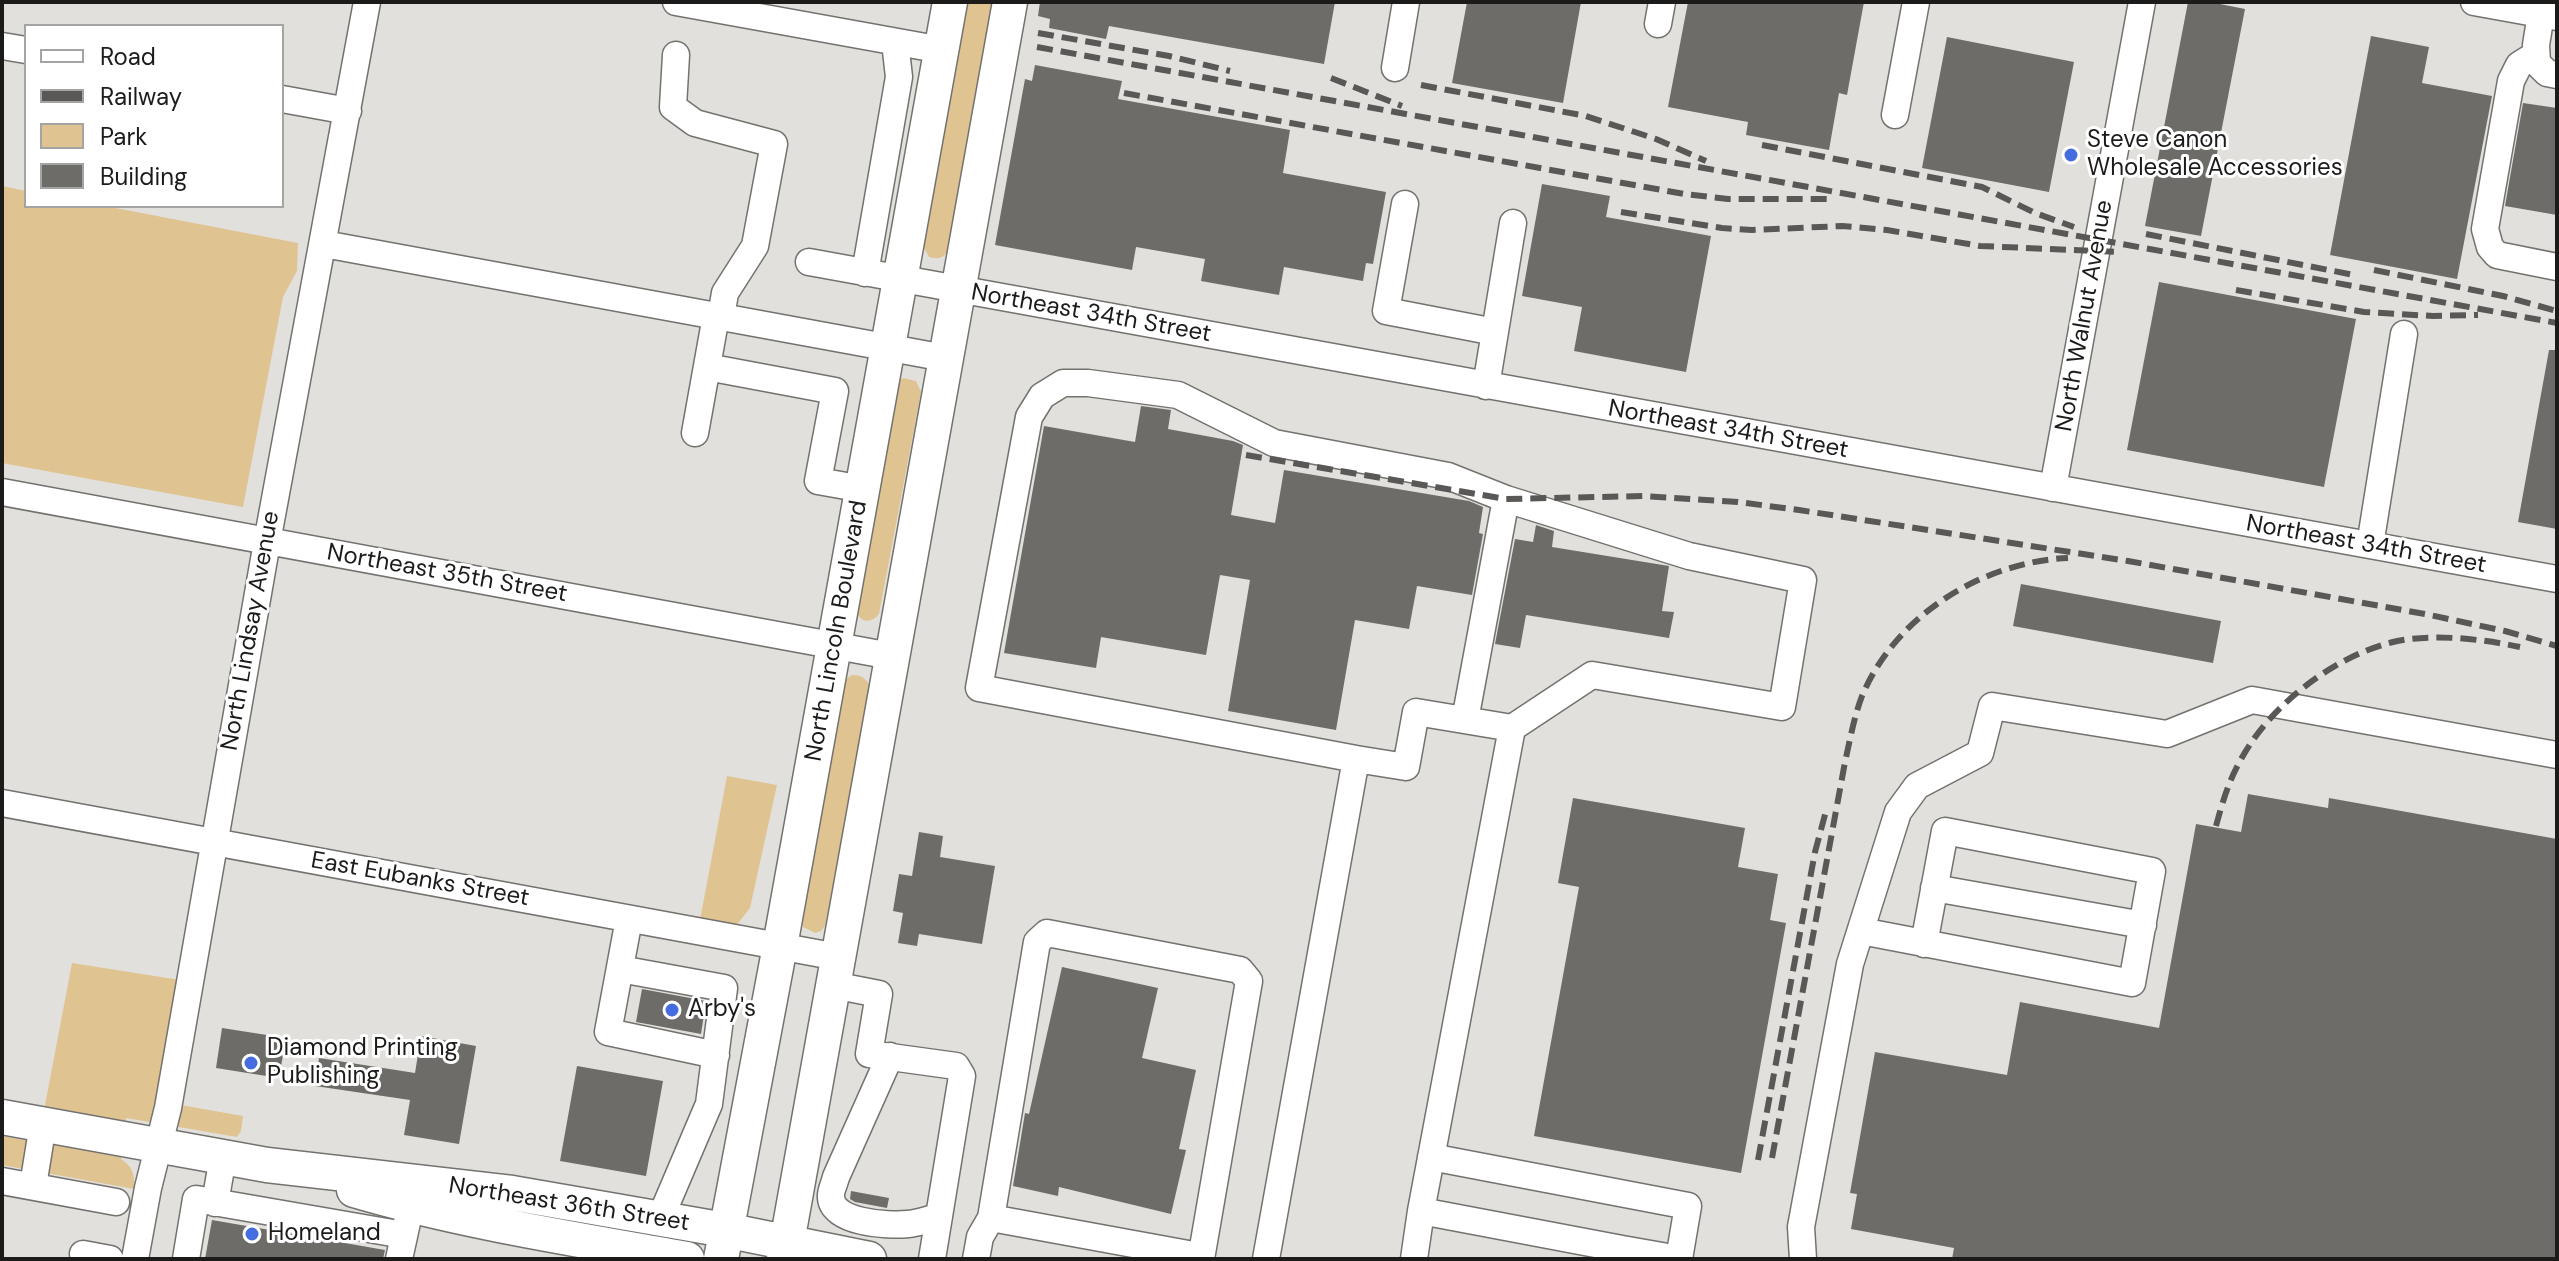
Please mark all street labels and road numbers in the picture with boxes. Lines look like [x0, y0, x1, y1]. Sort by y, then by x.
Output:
street label: North Walnut Avenue [2050, 198, 2120, 434]
street label: Northeast 34th Street [969, 279, 1213, 349]
street label: Northeast 34th Street [1606, 395, 1850, 465]
street label: North Lincoln Boulevard [800, 498, 874, 764]
street label: North Lindsay Avenue [216, 509, 286, 753]
street label: Northeast 34th Street [2244, 510, 2488, 580]
street label: Northeast 35th Street [325, 539, 569, 609]
street label: East Eubanks Street [309, 847, 531, 913]
street label: Northeast 36th Street [446, 1172, 692, 1238]

